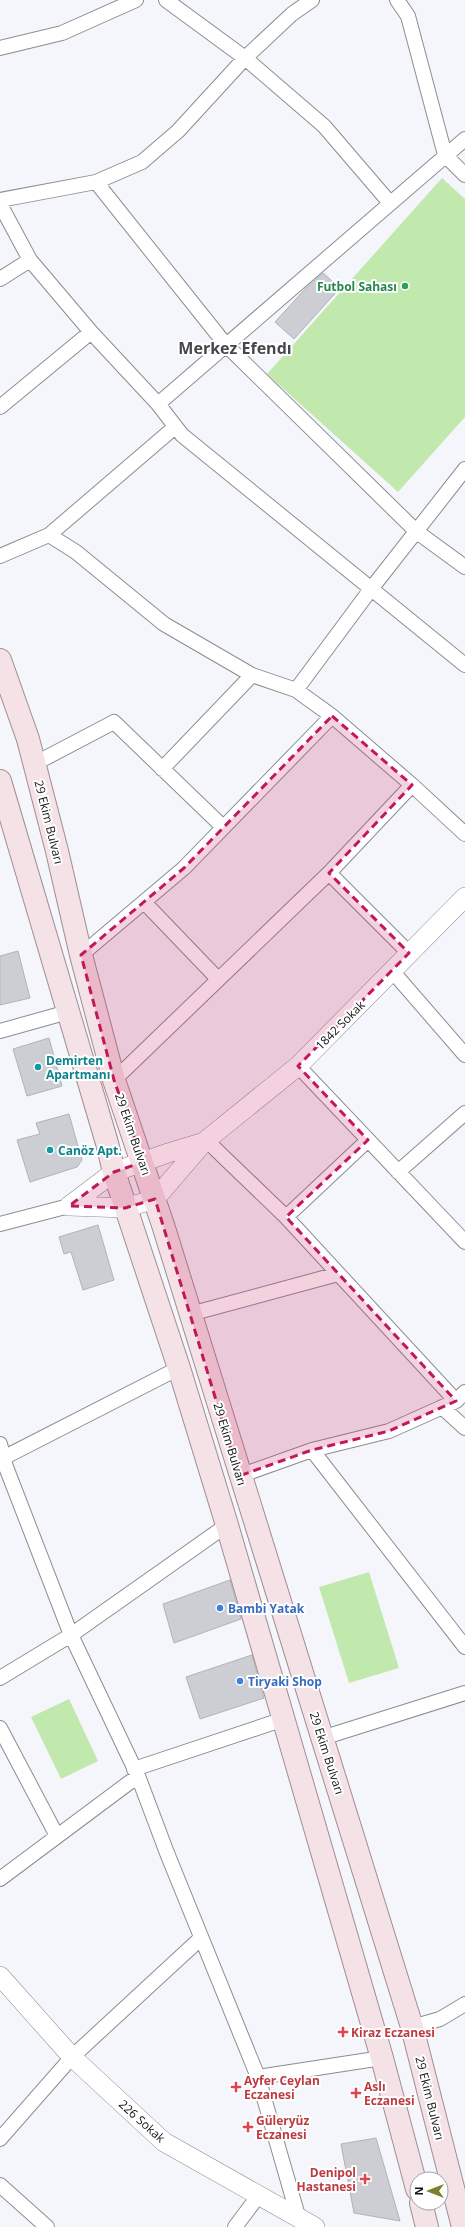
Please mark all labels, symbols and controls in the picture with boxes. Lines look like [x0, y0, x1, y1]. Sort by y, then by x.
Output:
place label: Futbol Sahası [317, 278, 397, 295]
marker: Futbol Sahası [400, 281, 410, 291]
district label: Merkez Efendı [178, 337, 292, 359]
street label: 29 Ekim Bulvarı [30, 778, 68, 866]
street label: 1842 Sokak [311, 996, 369, 1054]
place label: Demirten Apartmanı [46, 1052, 110, 1083]
marker: Demirten Apartmanı [33, 1062, 43, 1072]
street label: 29 Ekim Bulvarı [111, 1091, 155, 1177]
place label: Canöz Apt. [58, 1142, 122, 1159]
marker: Canöz Apt. [45, 1145, 55, 1155]
street label: 29 Ekim Bulvarı [209, 1400, 251, 1488]
place label: Bambi Yatak [228, 1600, 305, 1617]
marker: Bambi Yatak [215, 1603, 225, 1613]
place label: Tiryaki Shop [248, 1673, 322, 1690]
marker: Tiryaki Shop [235, 1676, 245, 1686]
street label: 29 Ekim Bulvarı [306, 1710, 348, 1796]
place label: Kiraz Eczanesi [351, 2024, 435, 2041]
marker: Kiraz Eczanesi [338, 2027, 348, 2037]
street label: 29 Ekim Bulvarı [411, 2054, 449, 2142]
place label: Ayfer Ceylan Eczanesi [244, 2072, 320, 2103]
place label: Aslı Eczanesi [364, 2078, 415, 2109]
marker: Ayfer Ceylan Eczanesi [231, 2082, 241, 2092]
marker: Aslı Eczanesi [351, 2088, 361, 2098]
street label: 226 Sokak [115, 2096, 169, 2147]
place label: Güleryüz Eczanesi [256, 2112, 309, 2143]
marker: Güleryüz Eczanesi [243, 2122, 253, 2132]
place label: Denipol Hastanesi [297, 2164, 356, 2195]
north arrow [409, 2171, 449, 2211]
marker: Denipol Hastanesi [359, 2173, 371, 2185]
text: N [411, 2187, 426, 2195]

